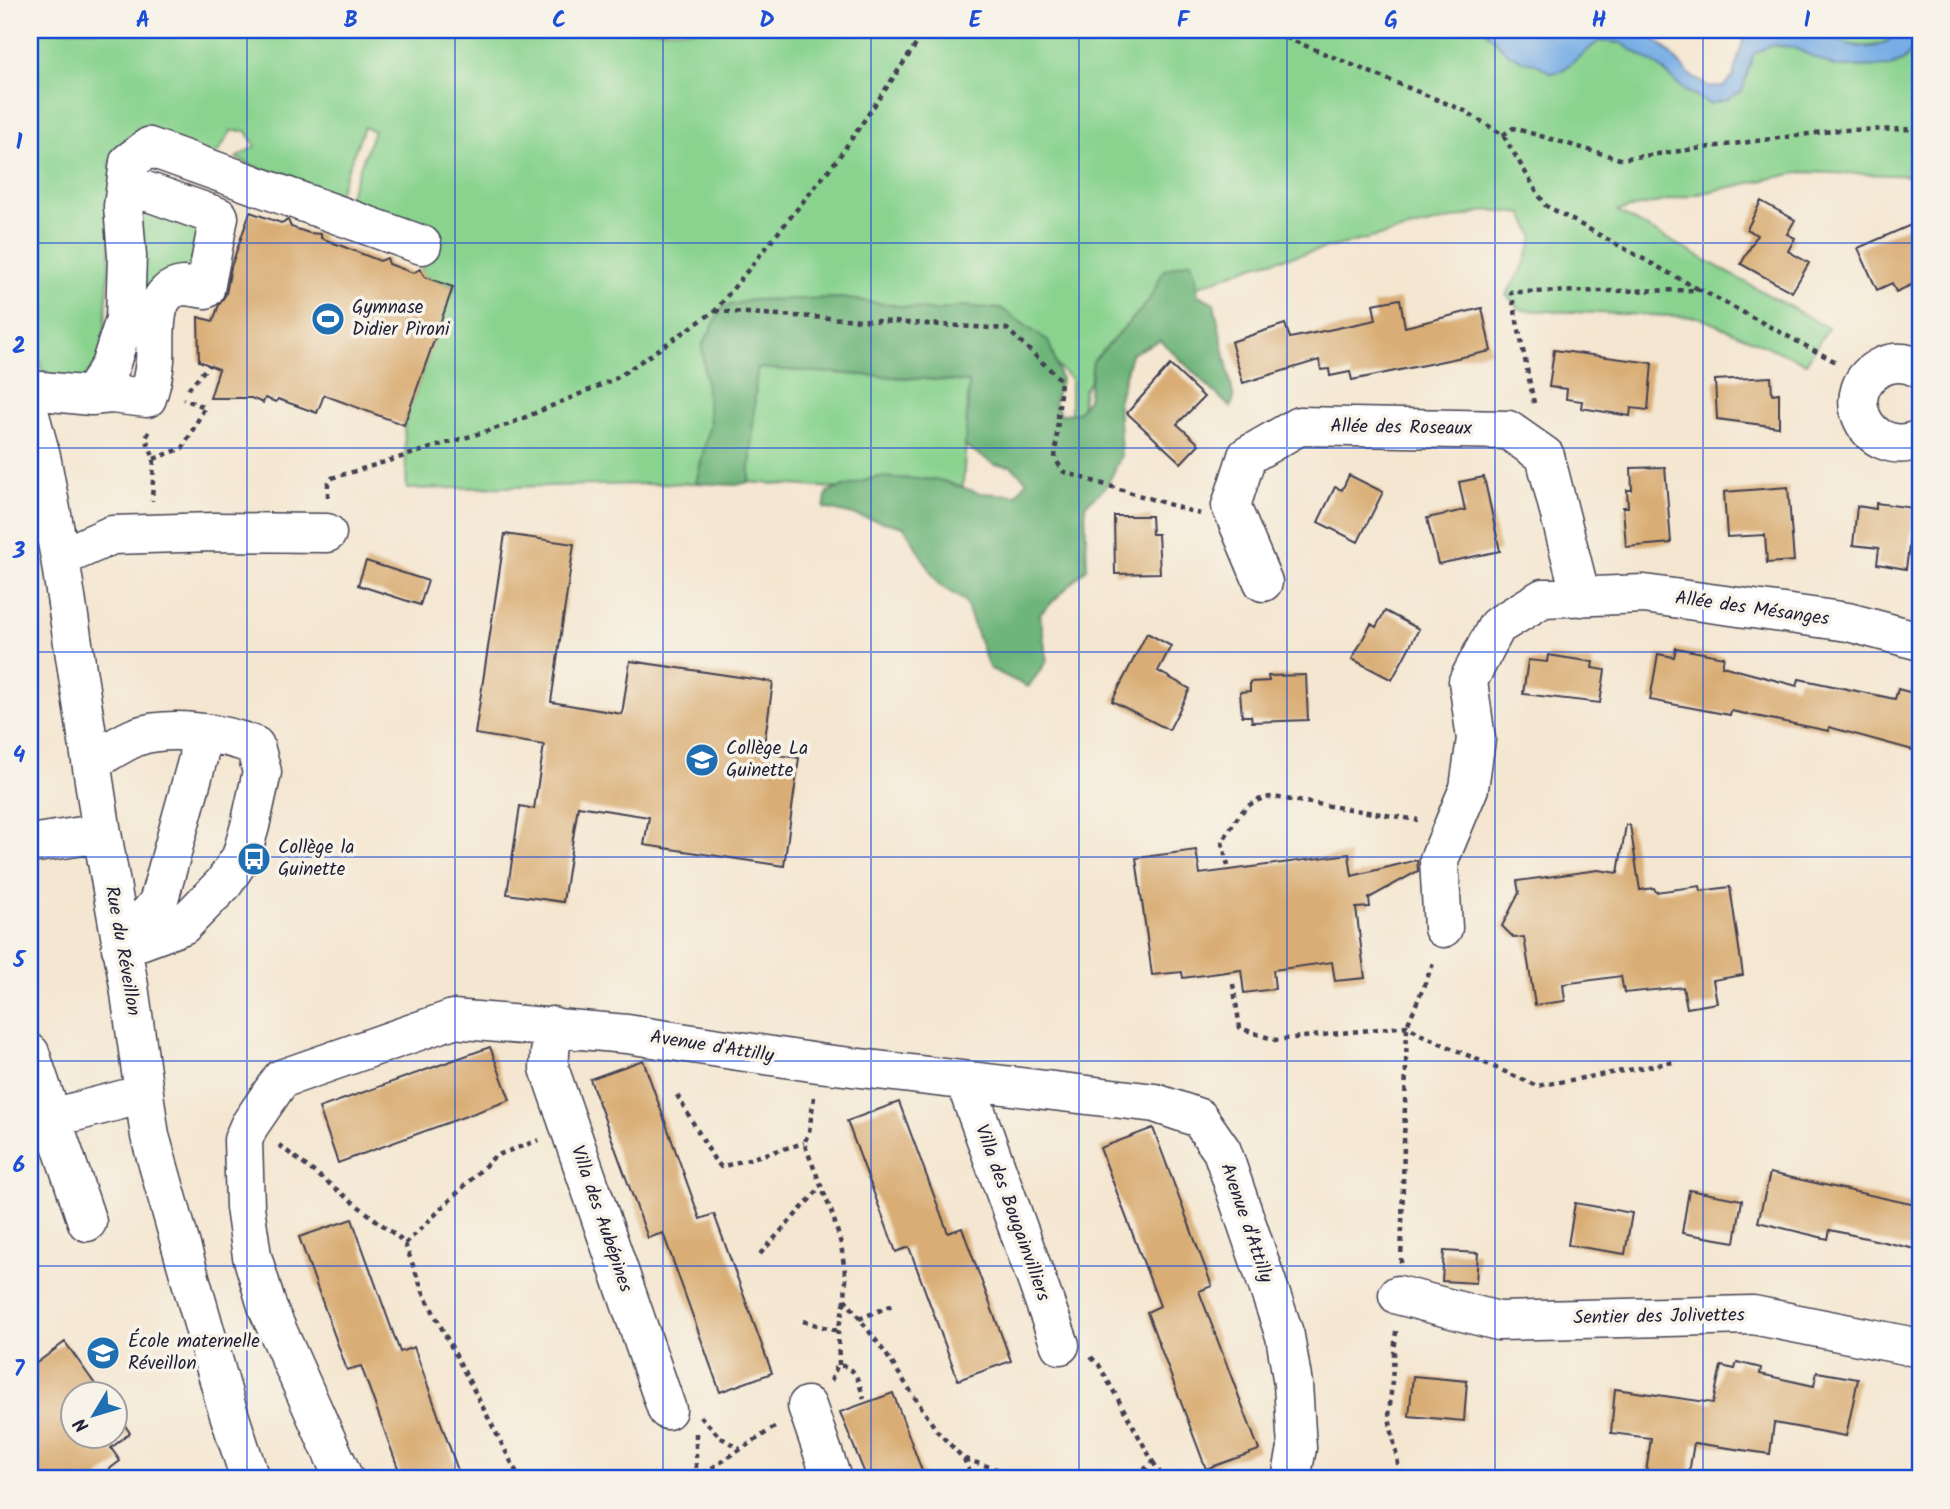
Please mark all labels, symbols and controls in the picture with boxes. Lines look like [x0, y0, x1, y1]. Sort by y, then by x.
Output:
text: A [136, 3, 150, 39]
text: B [344, 3, 358, 39]
text: C [552, 3, 566, 39]
text: D [759, 3, 775, 39]
text: E [969, 3, 983, 39]
text: F [1177, 3, 1191, 39]
text: G [1384, 3, 1398, 39]
text: H [1592, 3, 1607, 39]
text: I [1803, 3, 1811, 39]
text: 1 [16, 125, 23, 161]
place label: Gymnase Didier Pironi [352, 293, 451, 345]
sports icon: Gymnase Didier Pironi [309, 300, 347, 338]
text: 2 [12, 329, 26, 365]
street label: Allée des Roseaux [1330, 412, 1473, 444]
text: 3 [12, 534, 26, 570]
street label: Allée des Mésanges [1673, 583, 1831, 635]
place label: Collège La Guinette [726, 734, 808, 786]
text: 4 [13, 738, 26, 774]
school or university icon: Collège La Guinette [683, 741, 721, 779]
place label: Collège la Guinette [278, 833, 354, 885]
bus stop icon: Collège la Guinette [235, 840, 273, 878]
street label: Rue du Réveillon [96, 884, 148, 1018]
text: 5 [12, 943, 27, 979]
street label: Avenue d'Attilly [648, 1022, 777, 1072]
street label: Villa des Bougainvilliers [966, 1120, 1058, 1306]
street label: Villa des Aubépines [562, 1142, 640, 1296]
text: 6 [13, 1148, 25, 1184]
street label: Avenue d'Attilly [1212, 1159, 1281, 1288]
street label: Sentier des Jolivettes [1573, 1301, 1745, 1333]
place label: École maternelle Réveillon [128, 1327, 260, 1379]
school or university icon: École maternelle Réveillon [84, 1334, 122, 1372]
text: 7 [14, 1352, 26, 1388]
north arrow [60, 1380, 130, 1450]
text: N [67, 1410, 98, 1438]

